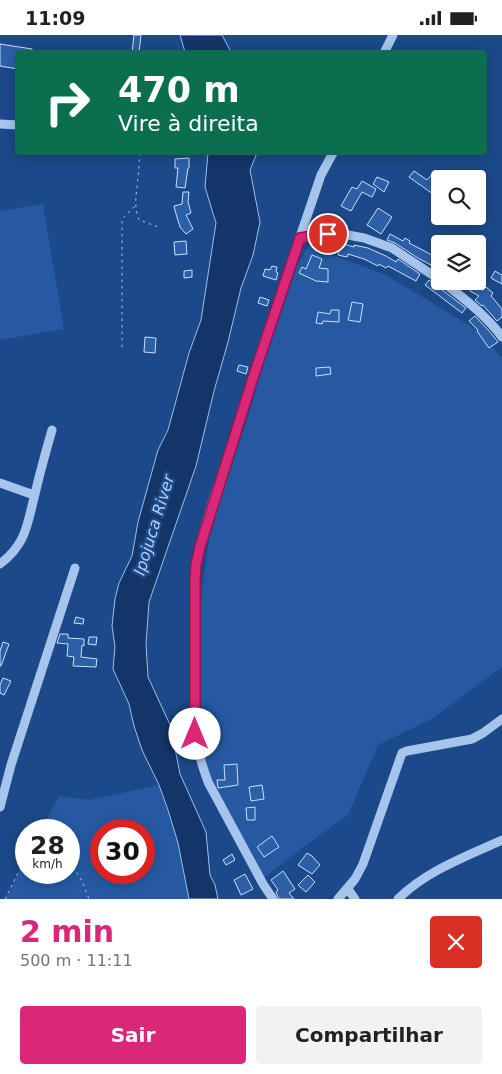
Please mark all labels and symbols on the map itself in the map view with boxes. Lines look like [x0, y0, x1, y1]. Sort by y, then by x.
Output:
pin [307, 213, 349, 255]
water label: Ipojuca River [130, 471, 179, 578]
position arrow [168, 707, 220, 759]
speed limit sign: 30 [90, 819, 155, 884]

